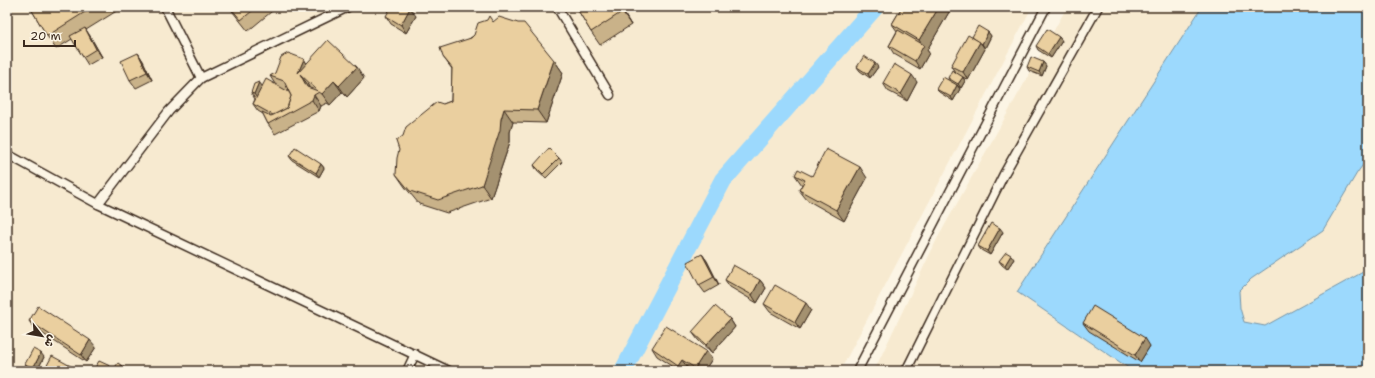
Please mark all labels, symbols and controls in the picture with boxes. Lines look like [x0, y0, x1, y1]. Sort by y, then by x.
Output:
scale bar [24, 22, 75, 48]
text: 20 m [30, 28, 61, 44]
north arrow [22, 316, 62, 356]
text: ش [41, 332, 60, 350]

